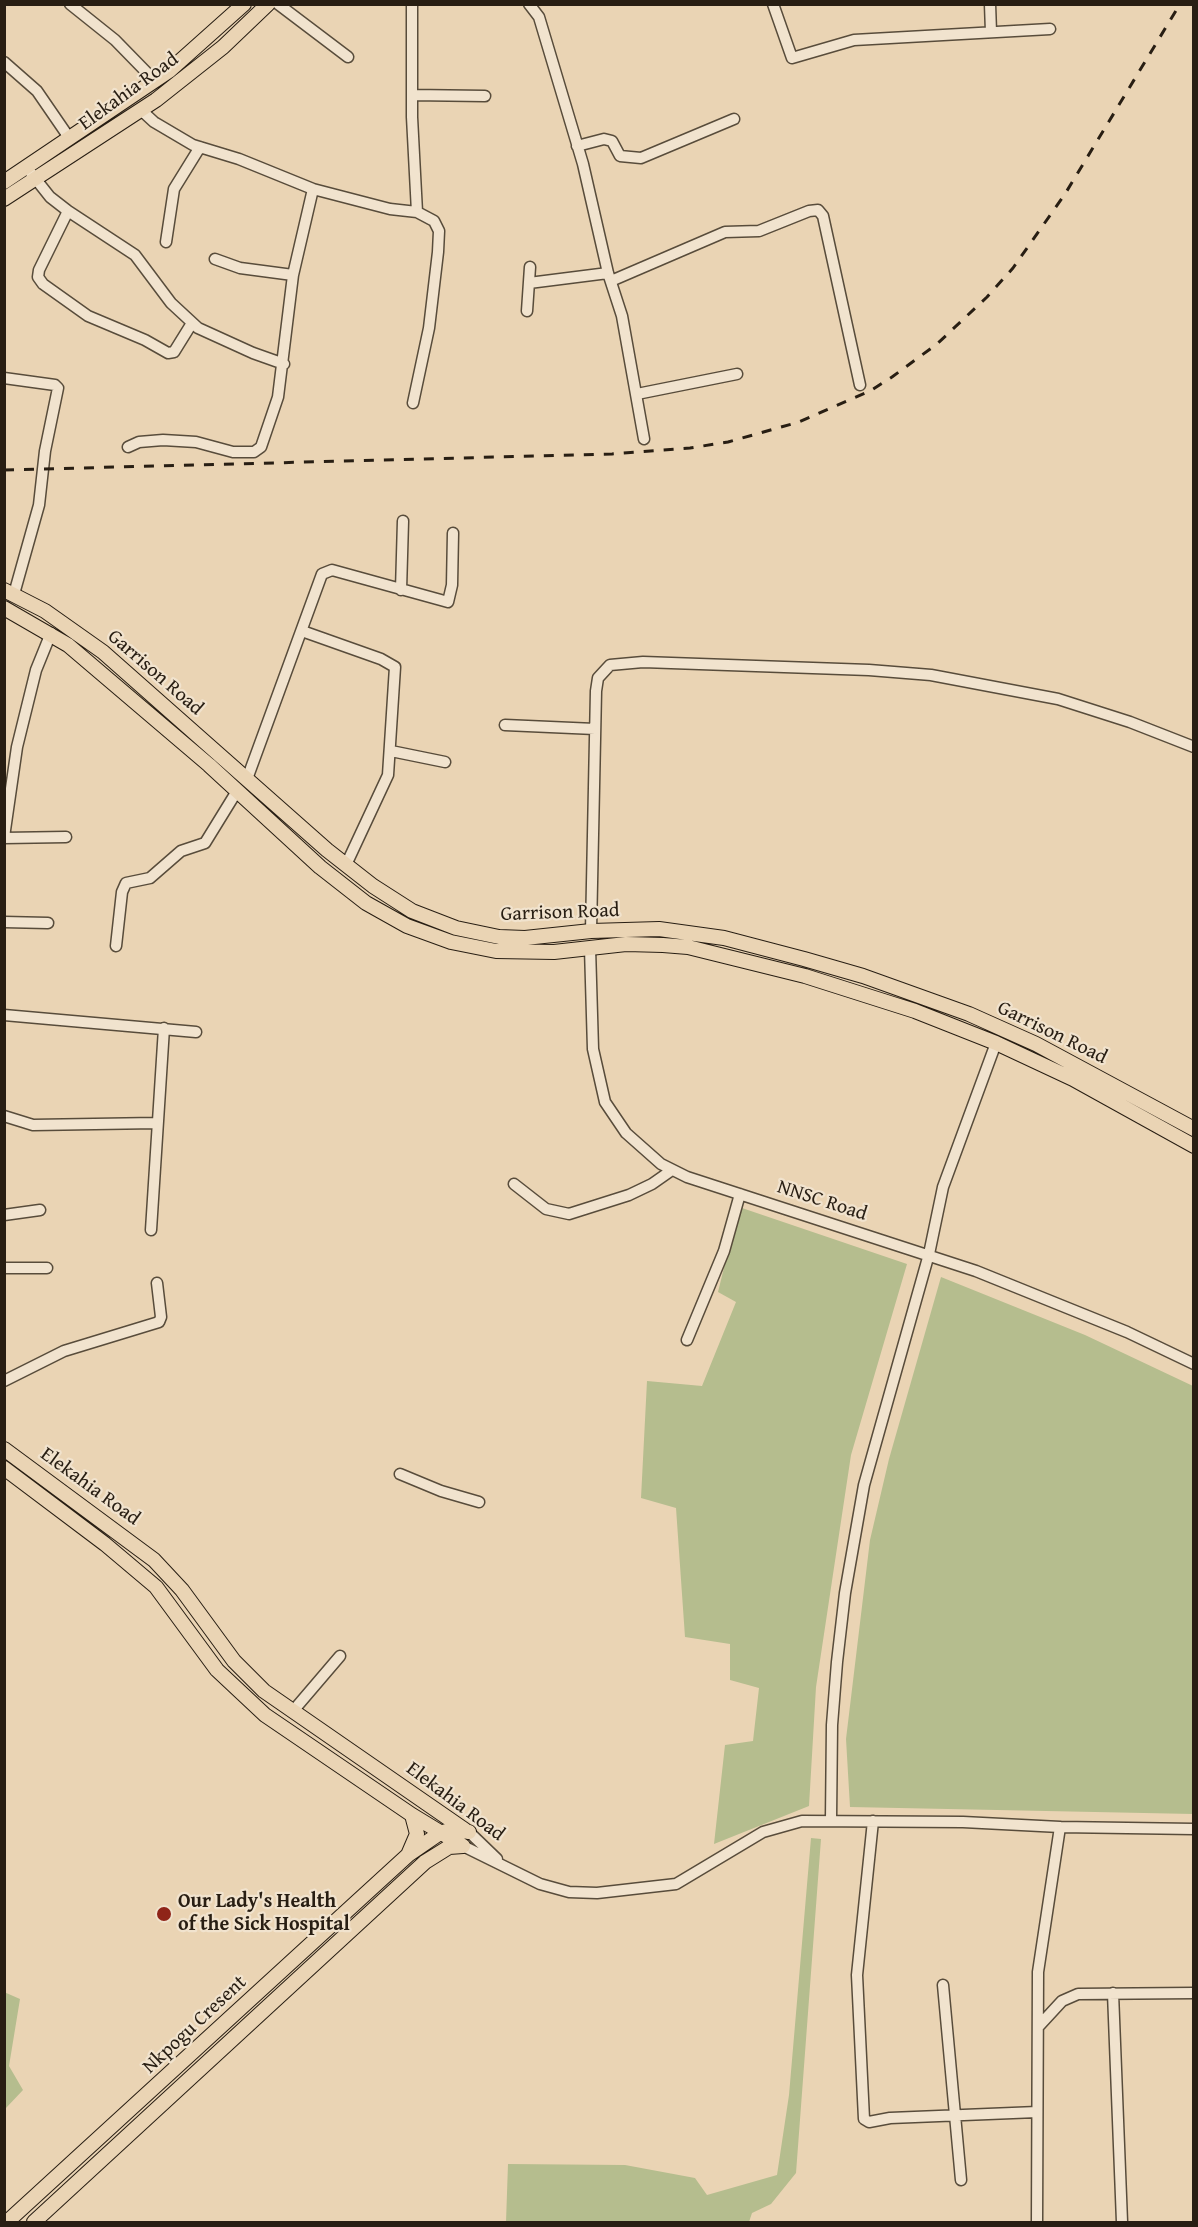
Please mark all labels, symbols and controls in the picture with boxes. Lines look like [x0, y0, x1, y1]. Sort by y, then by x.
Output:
street label: Elekahia Road [75, 48, 183, 136]
street label: Garrison Road [102, 625, 208, 721]
street label: Garrison Road [500, 899, 620, 927]
street label: Garrison Road [993, 996, 1111, 1070]
street label: NNSC Road [774, 1175, 870, 1227]
street label: Elekahia Road [36, 1443, 144, 1531]
street label: Elekahia Road [401, 1757, 509, 1847]
place label: Our Lady's Health of the Sick Hospital [178, 1890, 350, 1937]
marker: Our Lady's Health of the Sick Hospital [155, 1905, 173, 1923]
street label: Nkpogu Cresent [138, 1971, 252, 2079]

